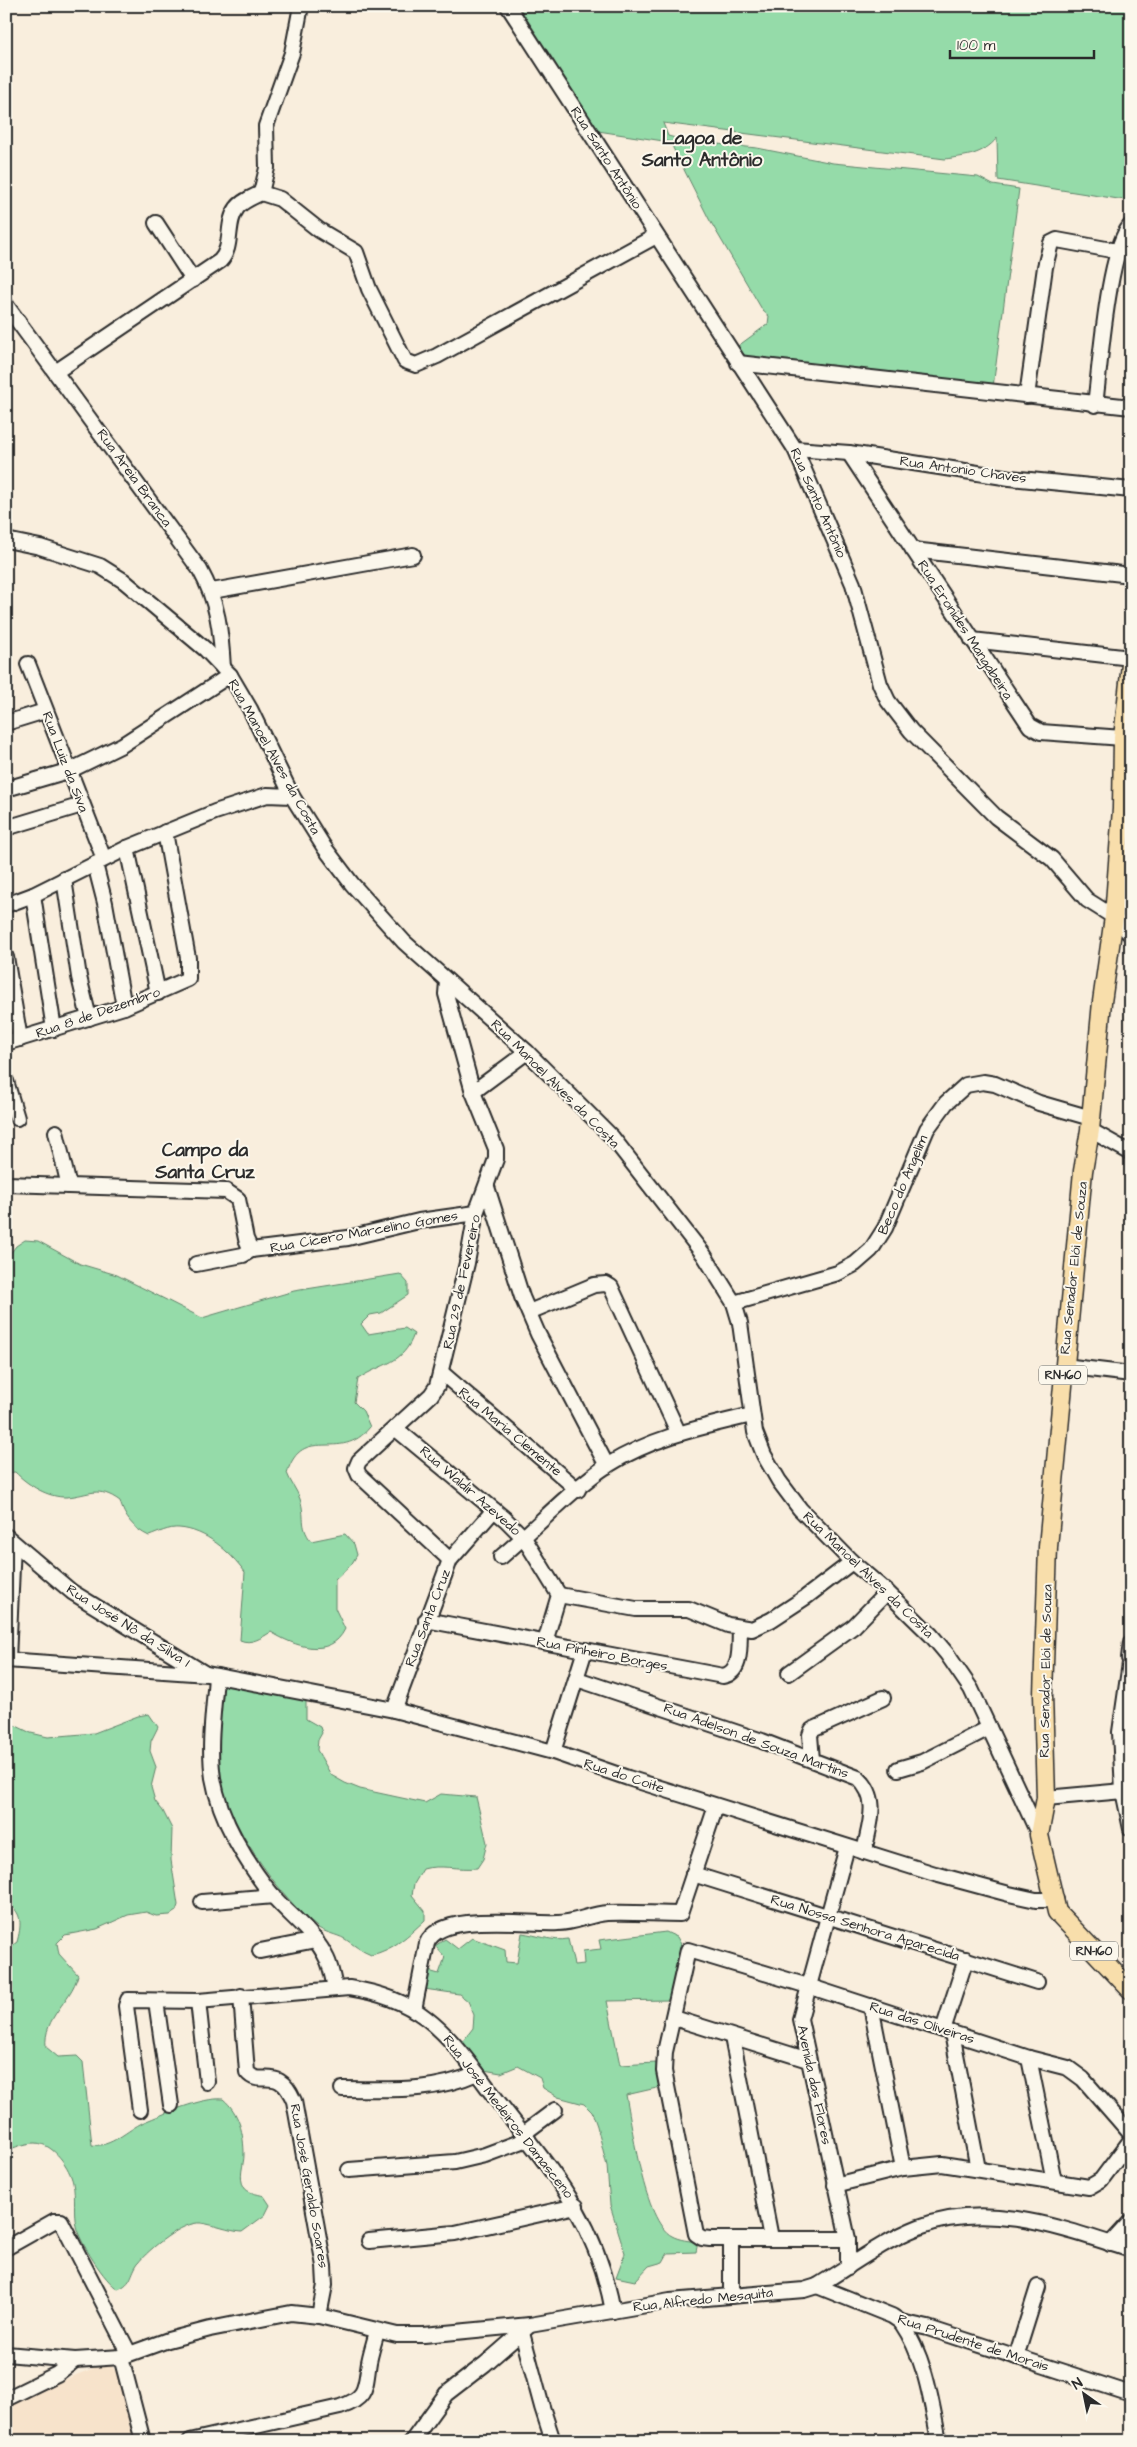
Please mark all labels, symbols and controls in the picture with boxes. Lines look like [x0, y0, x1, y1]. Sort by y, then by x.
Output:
scale bar [950, 28, 1093, 60]
text: 100 m [957, 35, 996, 56]
street label: Rua Santo Antônio [565, 103, 647, 213]
district label: Lagoa de Santo Antônio [641, 125, 763, 174]
street label: Rua Areia Branca [92, 425, 176, 531]
street label: Rua Santo Antônio [785, 445, 851, 561]
street label: Rua Antonio Chaves [898, 451, 1028, 489]
street label: Rua Eronides Mangabeira [912, 556, 1018, 704]
street label: Rua Manoel Alves da Costa [223, 676, 325, 838]
street label: Rua Luiz da Siva [37, 709, 93, 815]
street label: Rua 8 de Dezembro [33, 982, 163, 1044]
street label: Rua Manoel Alves da Costa [486, 1015, 624, 1153]
street label: Beco do Angelim [873, 1132, 933, 1238]
district label: Campo da Santa Cruz [154, 1137, 255, 1186]
street label: Rua Senador Elói de Souza [1055, 1181, 1093, 1355]
street label: Rua Cícero Marcelino Gomes [269, 1206, 459, 1258]
street label: Rua 29 de Fevereiro [438, 1213, 486, 1351]
road number: RN-160 [1039, 1366, 1087, 1384]
street label: Rua Maria Clemente [454, 1383, 566, 1482]
street label: Rua Waldir Azevedo [415, 1441, 525, 1541]
street label: Rua Manoel Alves da Costa [798, 1507, 938, 1643]
street label: Rua Santa Cruz [400, 1566, 456, 1670]
street label: Rua José Nô da Silva 1 [62, 1580, 194, 1672]
street label: Rua Senador Elói de Souza [1034, 1584, 1058, 1758]
street label: Rua Pinheiro Borges [535, 1631, 669, 1677]
street label: Rua Adelson de Souza Martins [661, 1698, 851, 1784]
street label: Rua do Coite [581, 1754, 667, 1799]
street label: Rua Nossa Senhora Aparecida [768, 1890, 962, 1966]
road number: RN-160 [1070, 1942, 1118, 1960]
street label: Rua das Oliveiras [867, 1997, 977, 2049]
street label: Avenida das Flores [792, 2023, 836, 2147]
street label: Rua José Medeiros Damasceno [438, 2031, 578, 2203]
street label: Rua José Geraldo Soares [285, 2102, 333, 2270]
street label: Rua Alfredo Mesquita [632, 2283, 774, 2317]
street label: Rua Prudente de Morais [895, 2309, 1051, 2377]
north arrow [1060, 2370, 1110, 2420]
text: N [1068, 2373, 1087, 2395]

